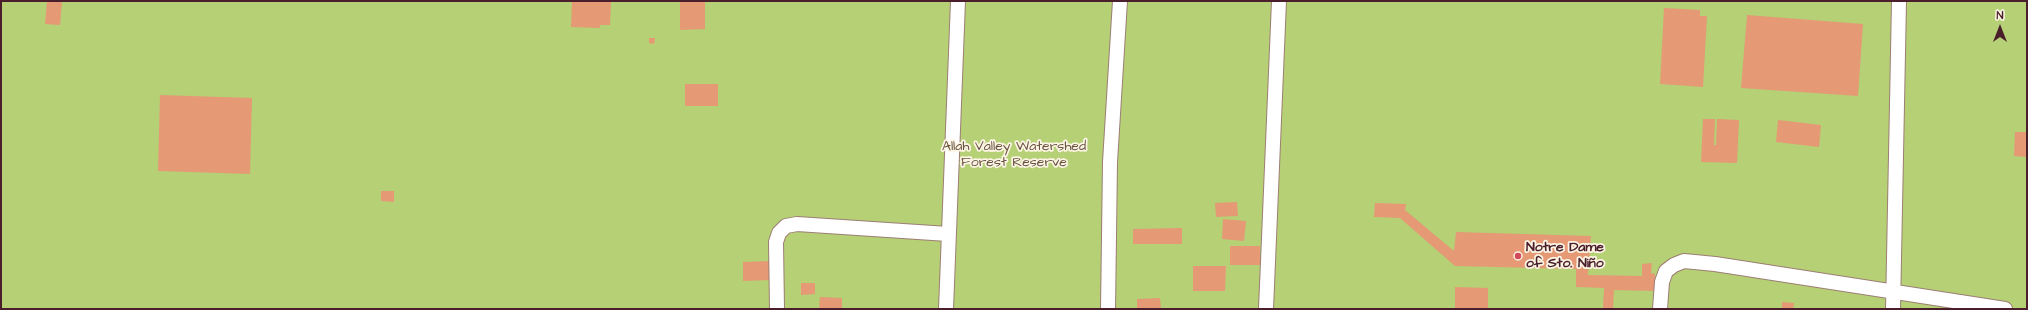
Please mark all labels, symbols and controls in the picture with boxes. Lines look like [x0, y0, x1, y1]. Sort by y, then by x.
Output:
north arrow [1980, 8, 2020, 48]
text: N [1997, 8, 2003, 23]
park label: Allah Valley Watershed Forest Reserve [942, 139, 1086, 172]
place label: Notre Dame of Sto. Niño [1526, 240, 1604, 272]
marker: Notre Dame of Sto. Niño [1513, 251, 1523, 261]

